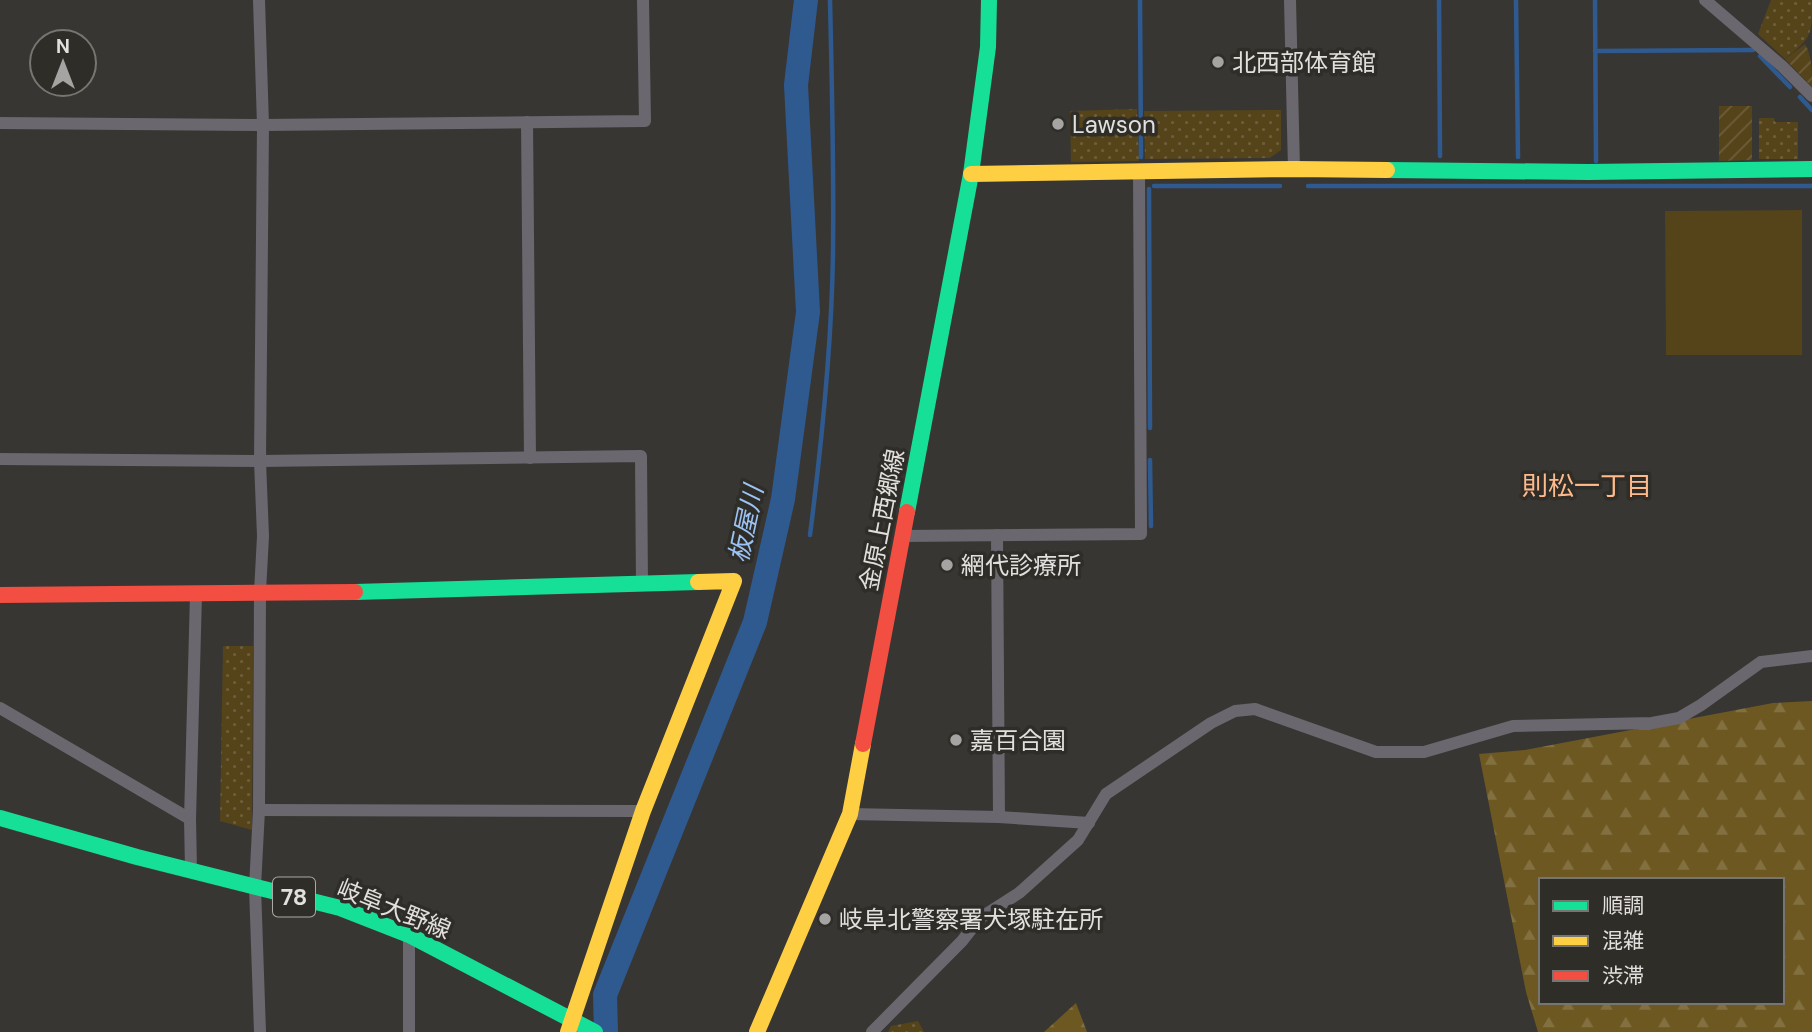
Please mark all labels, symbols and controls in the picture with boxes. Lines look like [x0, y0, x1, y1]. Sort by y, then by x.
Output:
north arrow [28, 28, 98, 98]
text: N [56, 34, 70, 59]
place label: 北西部体育館 [1232, 47, 1376, 78]
marker: 北西部体育館 [1210, 54, 1226, 70]
place label: Lawson [1072, 109, 1156, 140]
marker: Lawson [1050, 116, 1066, 132]
street label: 金原上西郷線 [853, 446, 911, 594]
district label: 則松一丁目 [1522, 469, 1652, 503]
water label: 板屋川 [721, 479, 771, 566]
place label: 網代診療所 [961, 550, 1081, 581]
marker: 網代診療所 [939, 557, 955, 573]
place label: 嘉百合園 [970, 725, 1066, 756]
marker: 嘉百合園 [948, 732, 964, 748]
street label: 岐阜大野線 [333, 872, 455, 946]
road number: 78 [273, 877, 315, 916]
legend [1539, 878, 1784, 1004]
text: 順調 [1602, 892, 1644, 920]
place label: 岐阜北警察署犬塚駐在所 [839, 904, 1103, 935]
marker: 岐阜北警察署犬塚駐在所 [817, 911, 833, 927]
text: 混雑 [1602, 927, 1644, 955]
text: 渋滞 [1602, 962, 1644, 990]

